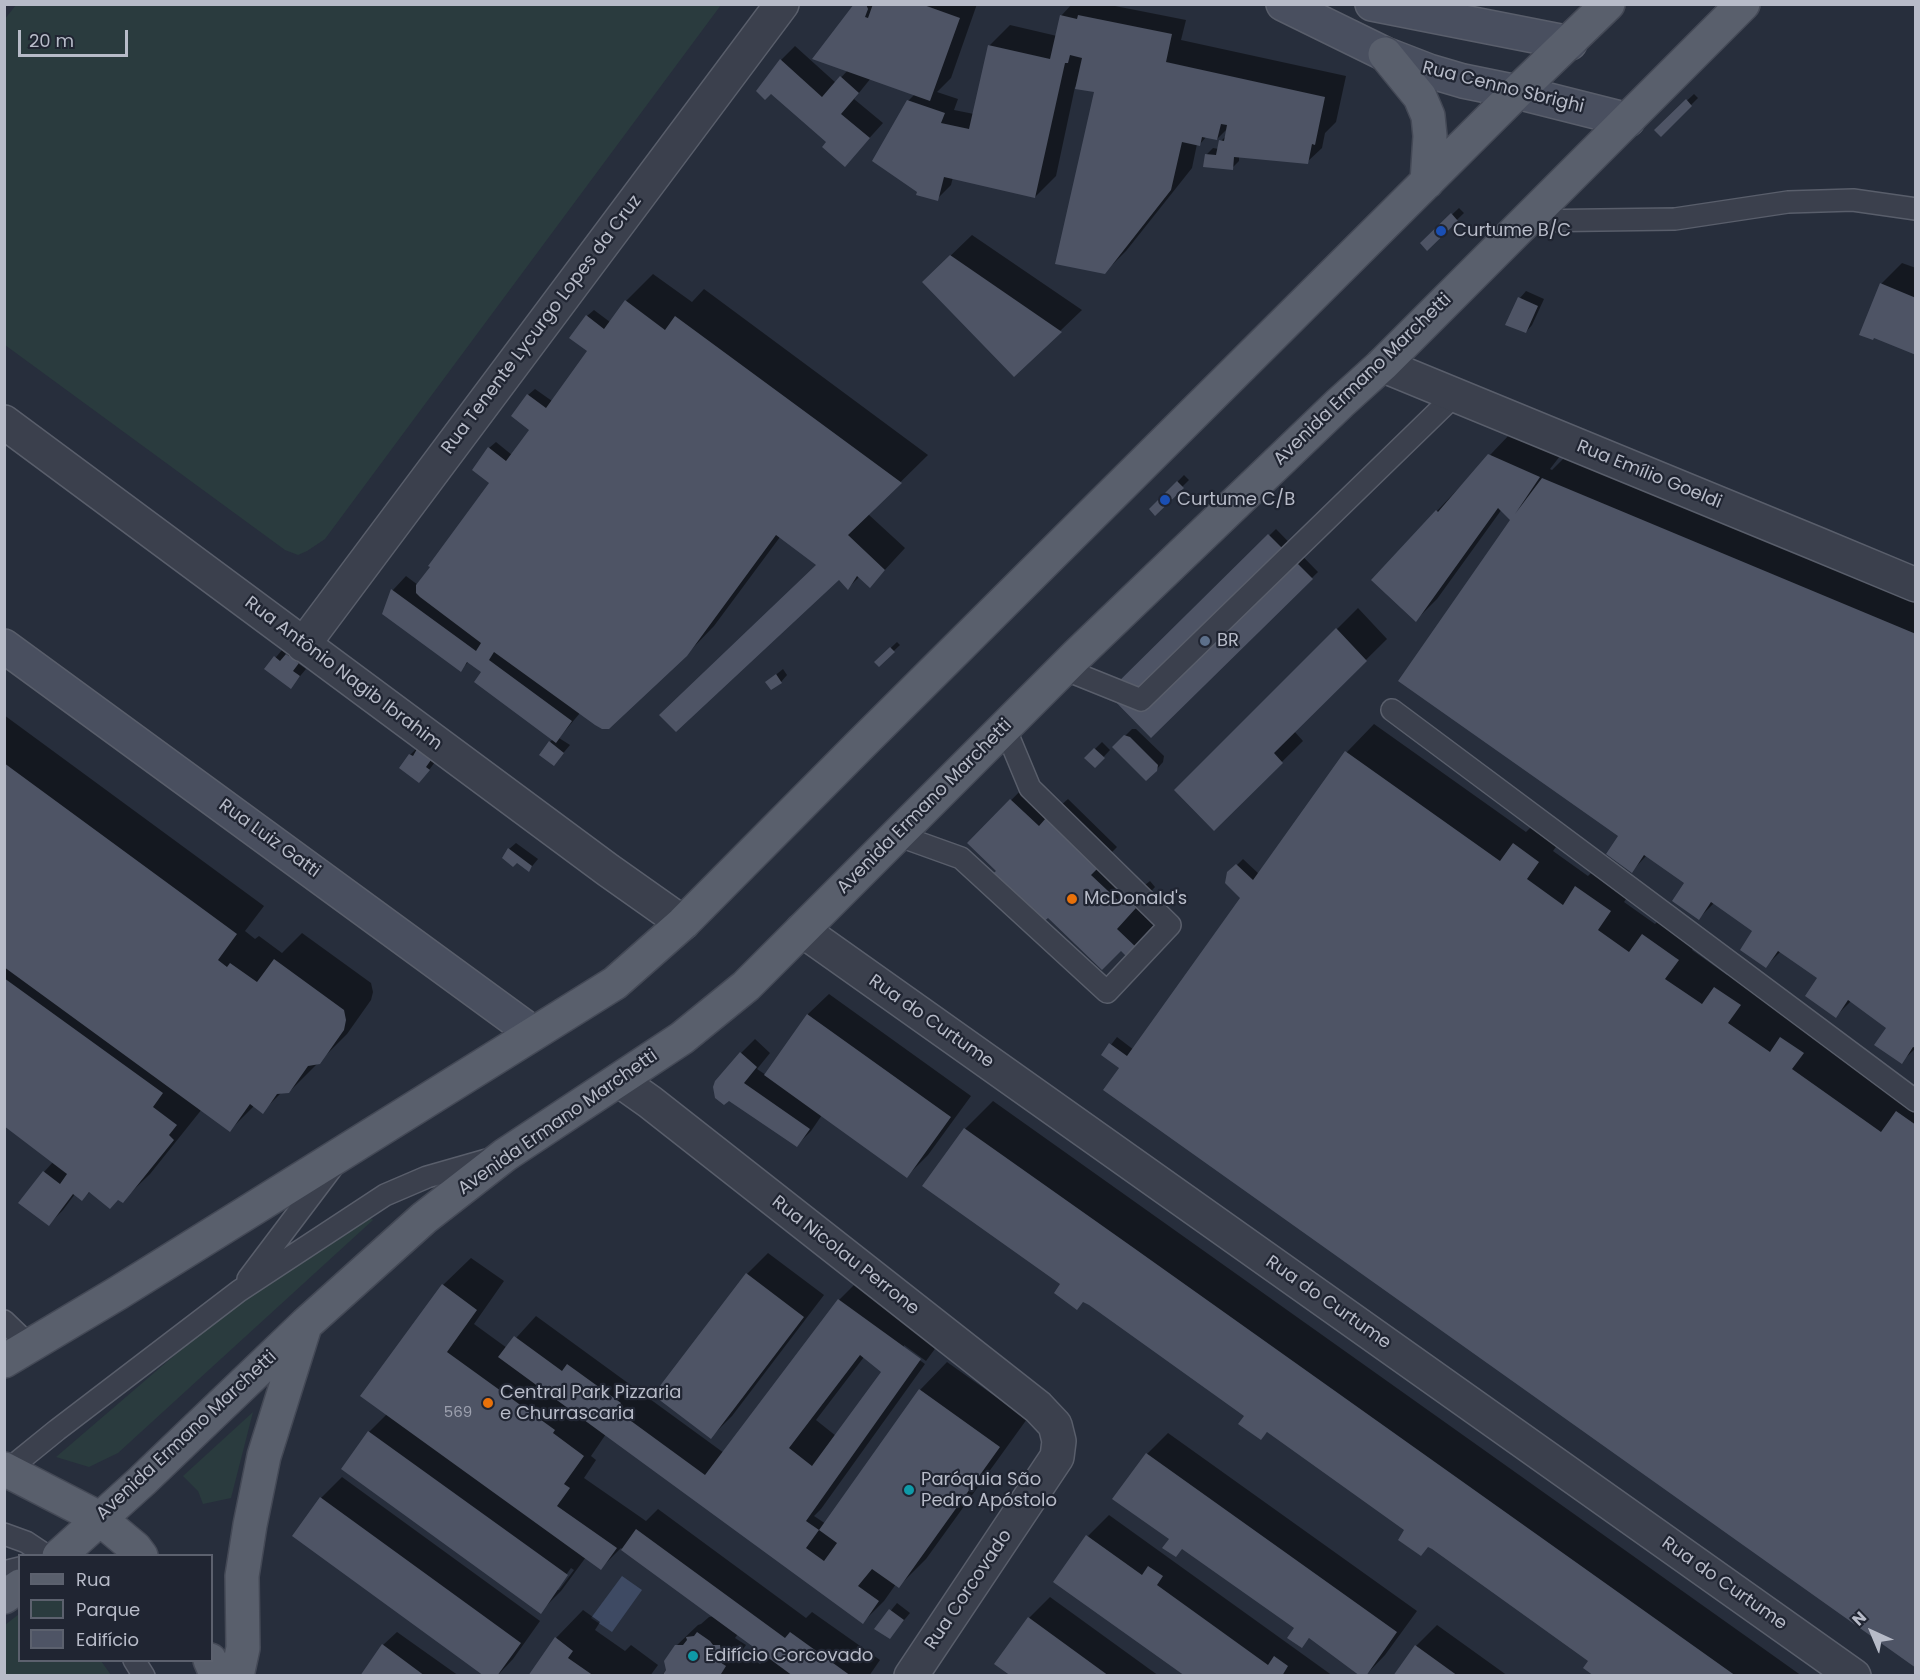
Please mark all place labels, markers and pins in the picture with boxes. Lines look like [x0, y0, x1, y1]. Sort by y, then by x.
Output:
place label: Curtume B/C [1453, 220, 1571, 242]
marker: Curtume B/C [1434, 224, 1448, 238]
place label: Curtume C/B [1177, 489, 1295, 511]
marker: Curtume C/B [1158, 493, 1172, 507]
place label: BR [1217, 630, 1239, 652]
marker: BR [1198, 634, 1212, 648]
place label: McDonald's [1084, 888, 1187, 910]
marker: McDonald's [1065, 892, 1079, 906]
place label: Central Park Pizzaria e Churrascaria [500, 1382, 681, 1424]
marker: Central Park Pizzaria e Churrascaria [481, 1396, 495, 1410]
place label: Paróquia São Pedro Apóstolo [921, 1469, 1057, 1512]
marker: Paróquia São Pedro Apóstolo [902, 1483, 916, 1497]
place label: Edifício Corcovado [705, 1645, 873, 1667]
marker: Edifício Corcovado [686, 1649, 700, 1663]

